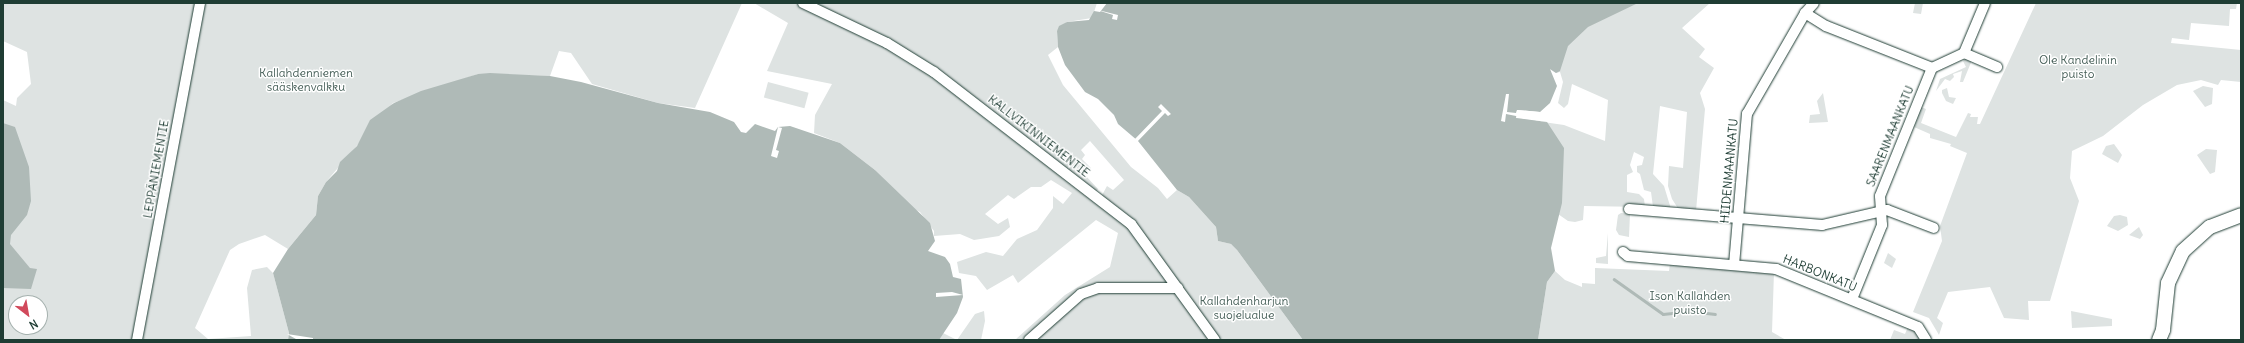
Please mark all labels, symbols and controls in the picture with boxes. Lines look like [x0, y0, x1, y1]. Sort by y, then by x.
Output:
park label: Ole Kandelinin puisto [2039, 53, 2117, 81]
park label: Kallahdenniemen sääskenvalkku [259, 66, 353, 94]
street label: SAARENMAANKATU [1863, 83, 1917, 189]
street label: KALLVIKINNIEMENTIE [985, 92, 1093, 180]
street label: HIIDENMAANKATU [1717, 118, 1741, 224]
street label: LEPPÄNIEMENTIE [140, 119, 172, 219]
street label: HARBONKATU [1781, 252, 1859, 294]
park label: Ison Kallahden puisto [1650, 289, 1730, 317]
park label: Kallahdenharjun suojelualue [1199, 294, 1289, 322]
north arrow [8, 295, 48, 335]
text: N [27, 316, 41, 332]

